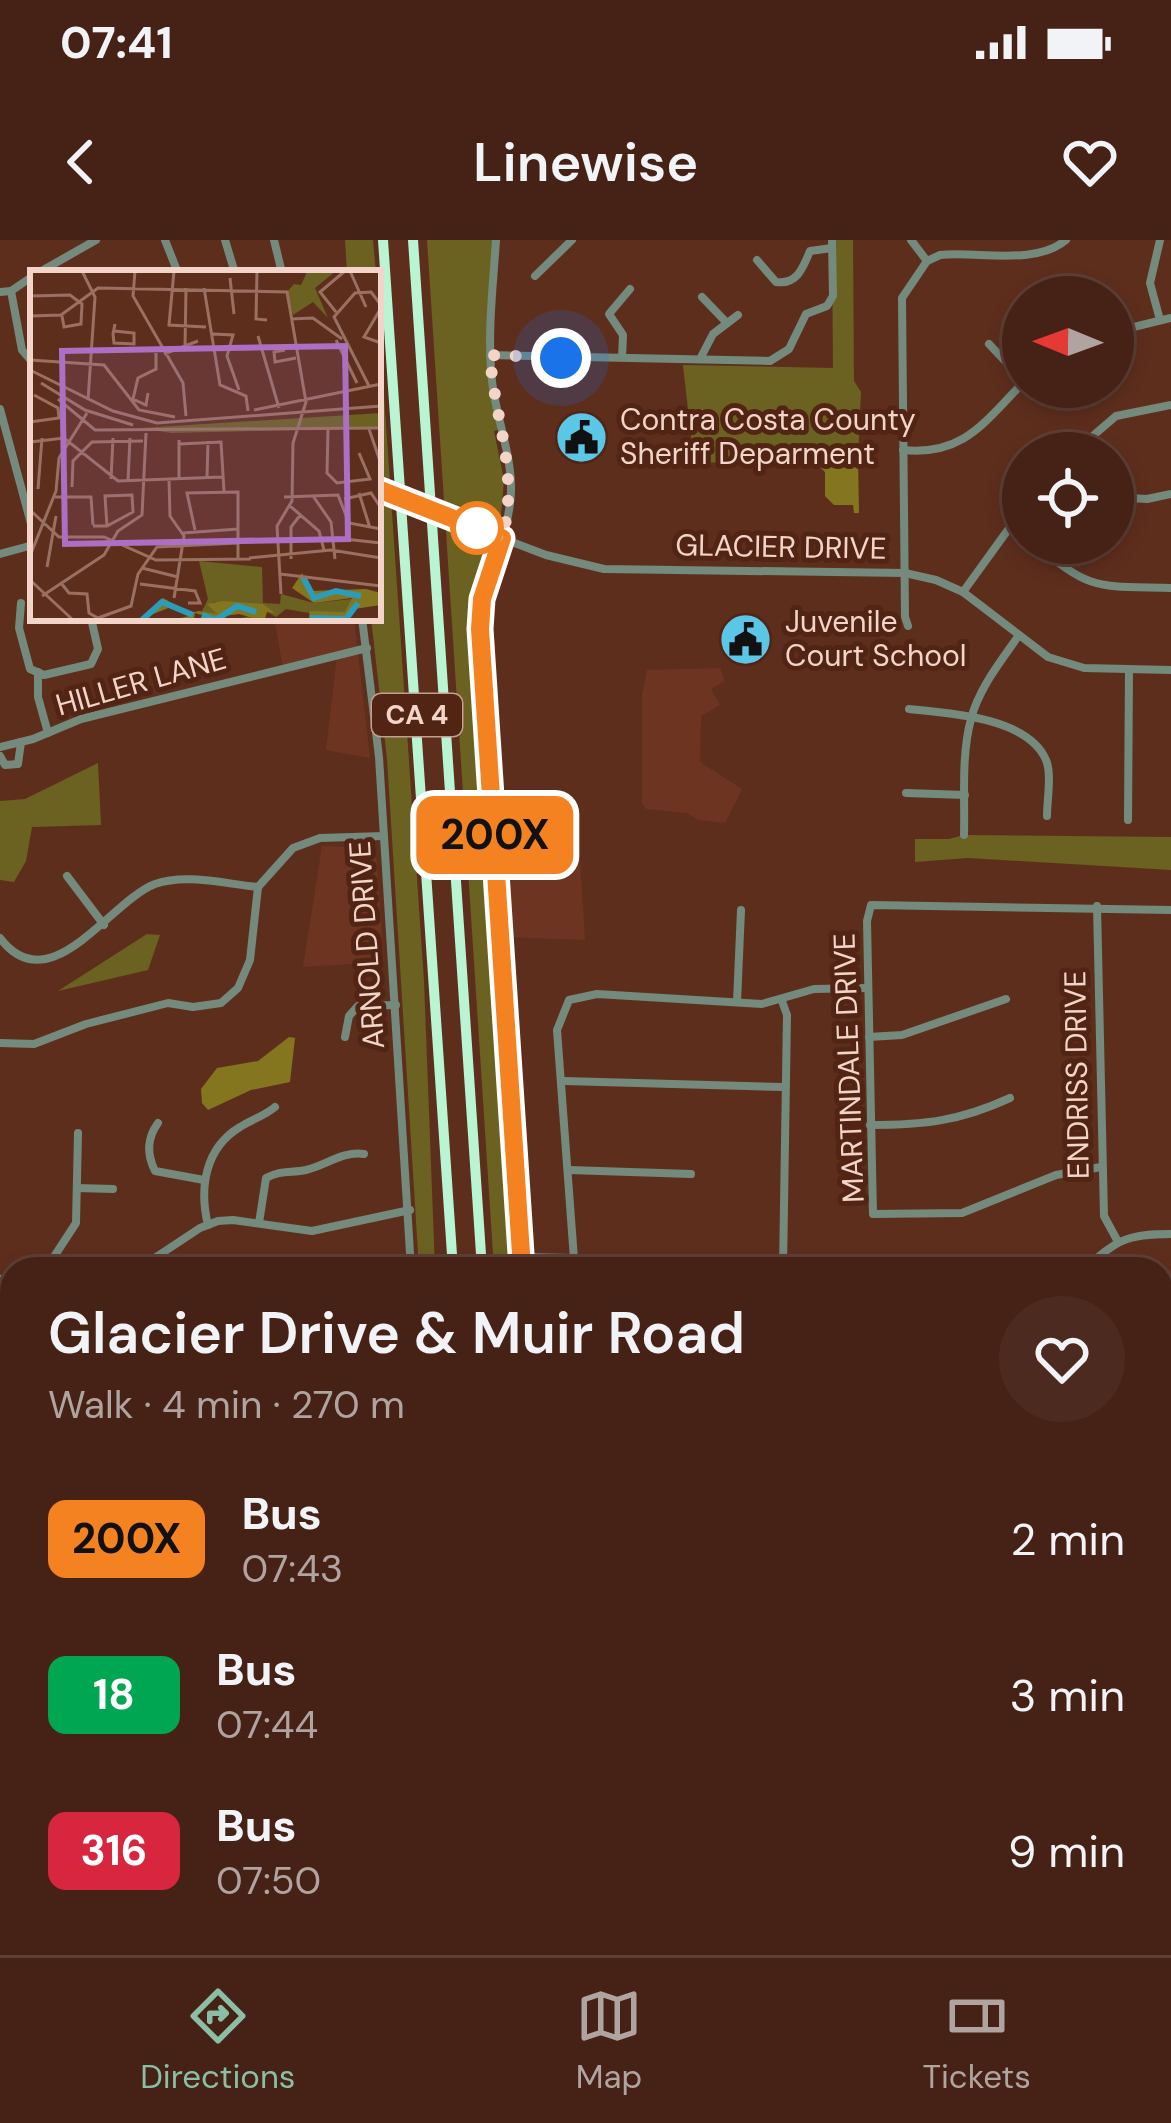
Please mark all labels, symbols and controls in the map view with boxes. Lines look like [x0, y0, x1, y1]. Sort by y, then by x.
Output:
text: 07:41 [60, 13, 173, 72]
text: Linewise [473, 127, 698, 198]
icon: back [48, 129, 114, 195]
icon: heart [1057, 129, 1123, 195]
inset map [30, 270, 381, 621]
north arrow [1002, 276, 1134, 408]
map controls [1002, 276, 1134, 564]
your location [531, 328, 591, 388]
place label: Contra Costa County Sheriff Deparment [620, 400, 916, 473]
public building icon: Contra Costa County Sheriff Deparment [553, 409, 609, 465]
button: locate [1002, 432, 1134, 564]
unlabelled marker [452, 503, 502, 553]
street label: GLACIER DRIVE [675, 525, 887, 568]
place label: Juvenile Court School [785, 602, 966, 675]
public building icon: Juvenile Court School [718, 611, 774, 667]
street label: HILLER LANE [51, 639, 230, 724]
road number: CA 4 [372, 694, 462, 736]
line badge: 200X [411, 796, 579, 874]
text: 200X [440, 807, 550, 862]
street label: ARNOLD DRIVE [340, 840, 393, 1050]
street label: MARTINDALE DRIVE [824, 932, 873, 1204]
street label: ENDRISS DRIVE [1055, 970, 1098, 1180]
text: Glacier Drive & Muir Road [48, 1296, 745, 1371]
button: heart [999, 1296, 1125, 1422]
text: Walk · 4 min · 270 m [48, 1379, 405, 1430]
text: Bus [241, 1484, 322, 1543]
text: 2 min [1010, 1510, 1125, 1569]
text: 200X [72, 1511, 181, 1566]
text: 07:43 [241, 1543, 343, 1594]
text: Bus [216, 1640, 296, 1699]
text: 3 min [1010, 1666, 1125, 1725]
text: 18 [93, 1667, 135, 1722]
text: 07:44 [216, 1699, 318, 1750]
text: Bus [216, 1796, 296, 1855]
text: 9 min [1008, 1822, 1125, 1881]
text: 316 [81, 1823, 147, 1878]
text: 07:50 [216, 1855, 321, 1906]
tab: Directions [140, 1983, 295, 2098]
tab: Map [576, 1983, 642, 2098]
tab: Tickets [922, 1983, 1031, 2098]

